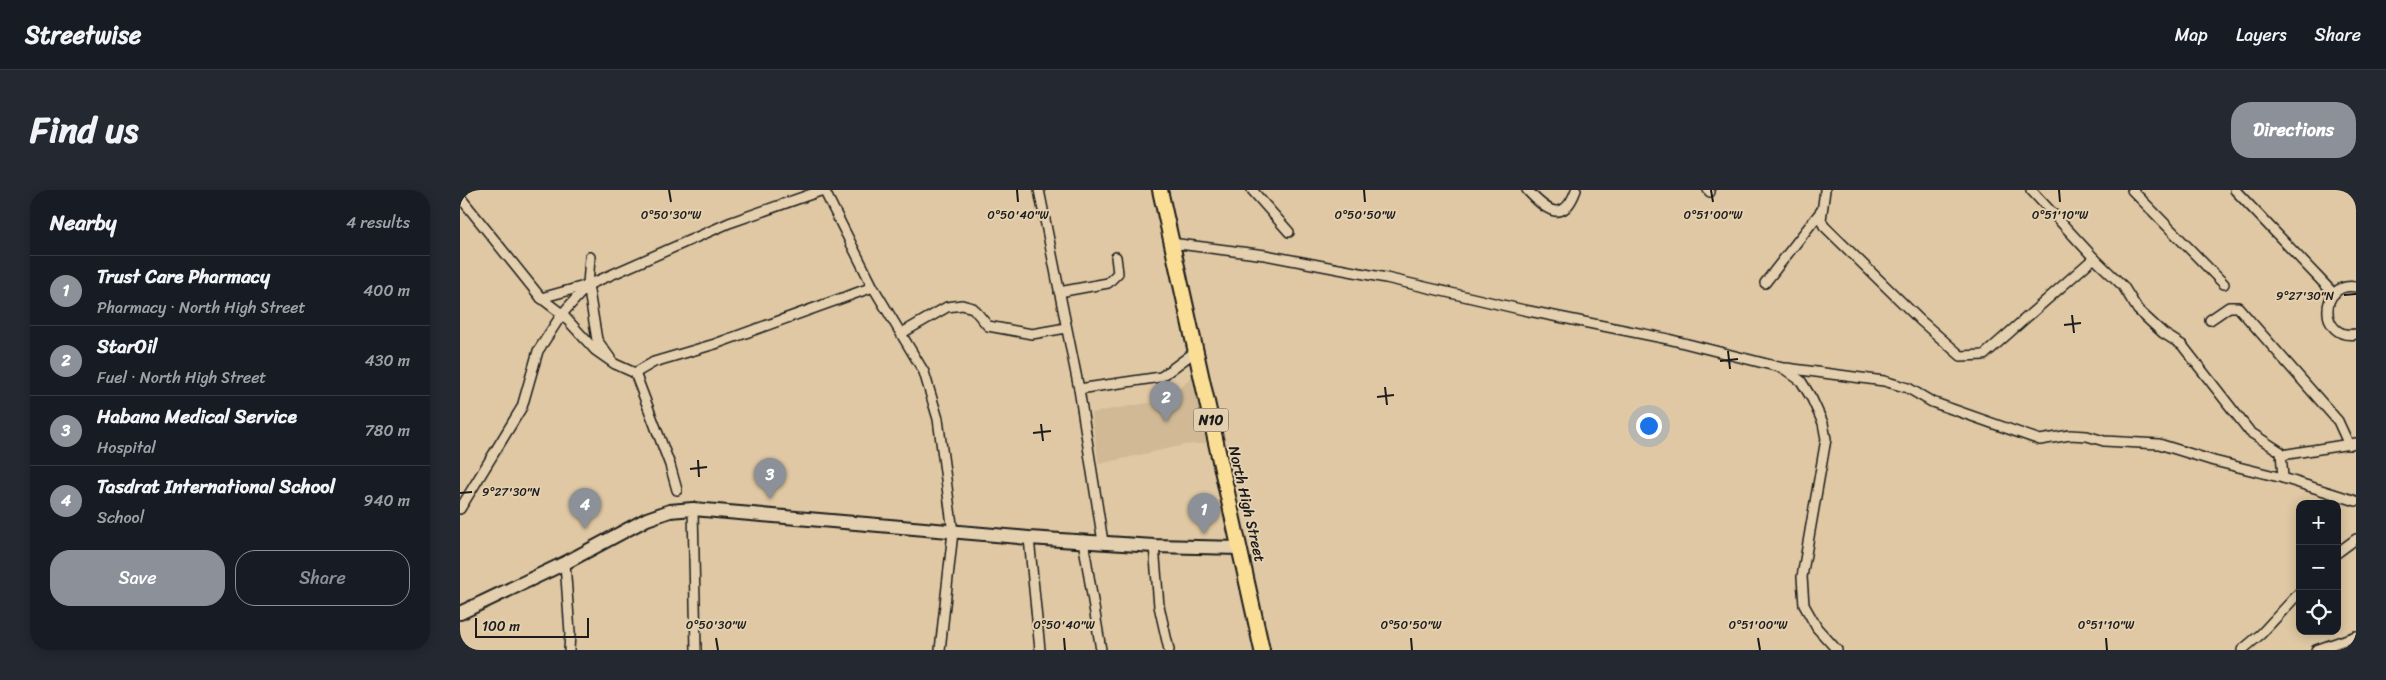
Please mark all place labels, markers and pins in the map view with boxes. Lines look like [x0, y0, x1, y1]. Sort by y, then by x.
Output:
pin: 2 [1150, 381, 1182, 422]
pin: 3 [754, 458, 786, 499]
pin: 4 [569, 488, 601, 529]
pin: 1 [1188, 493, 1220, 534]

